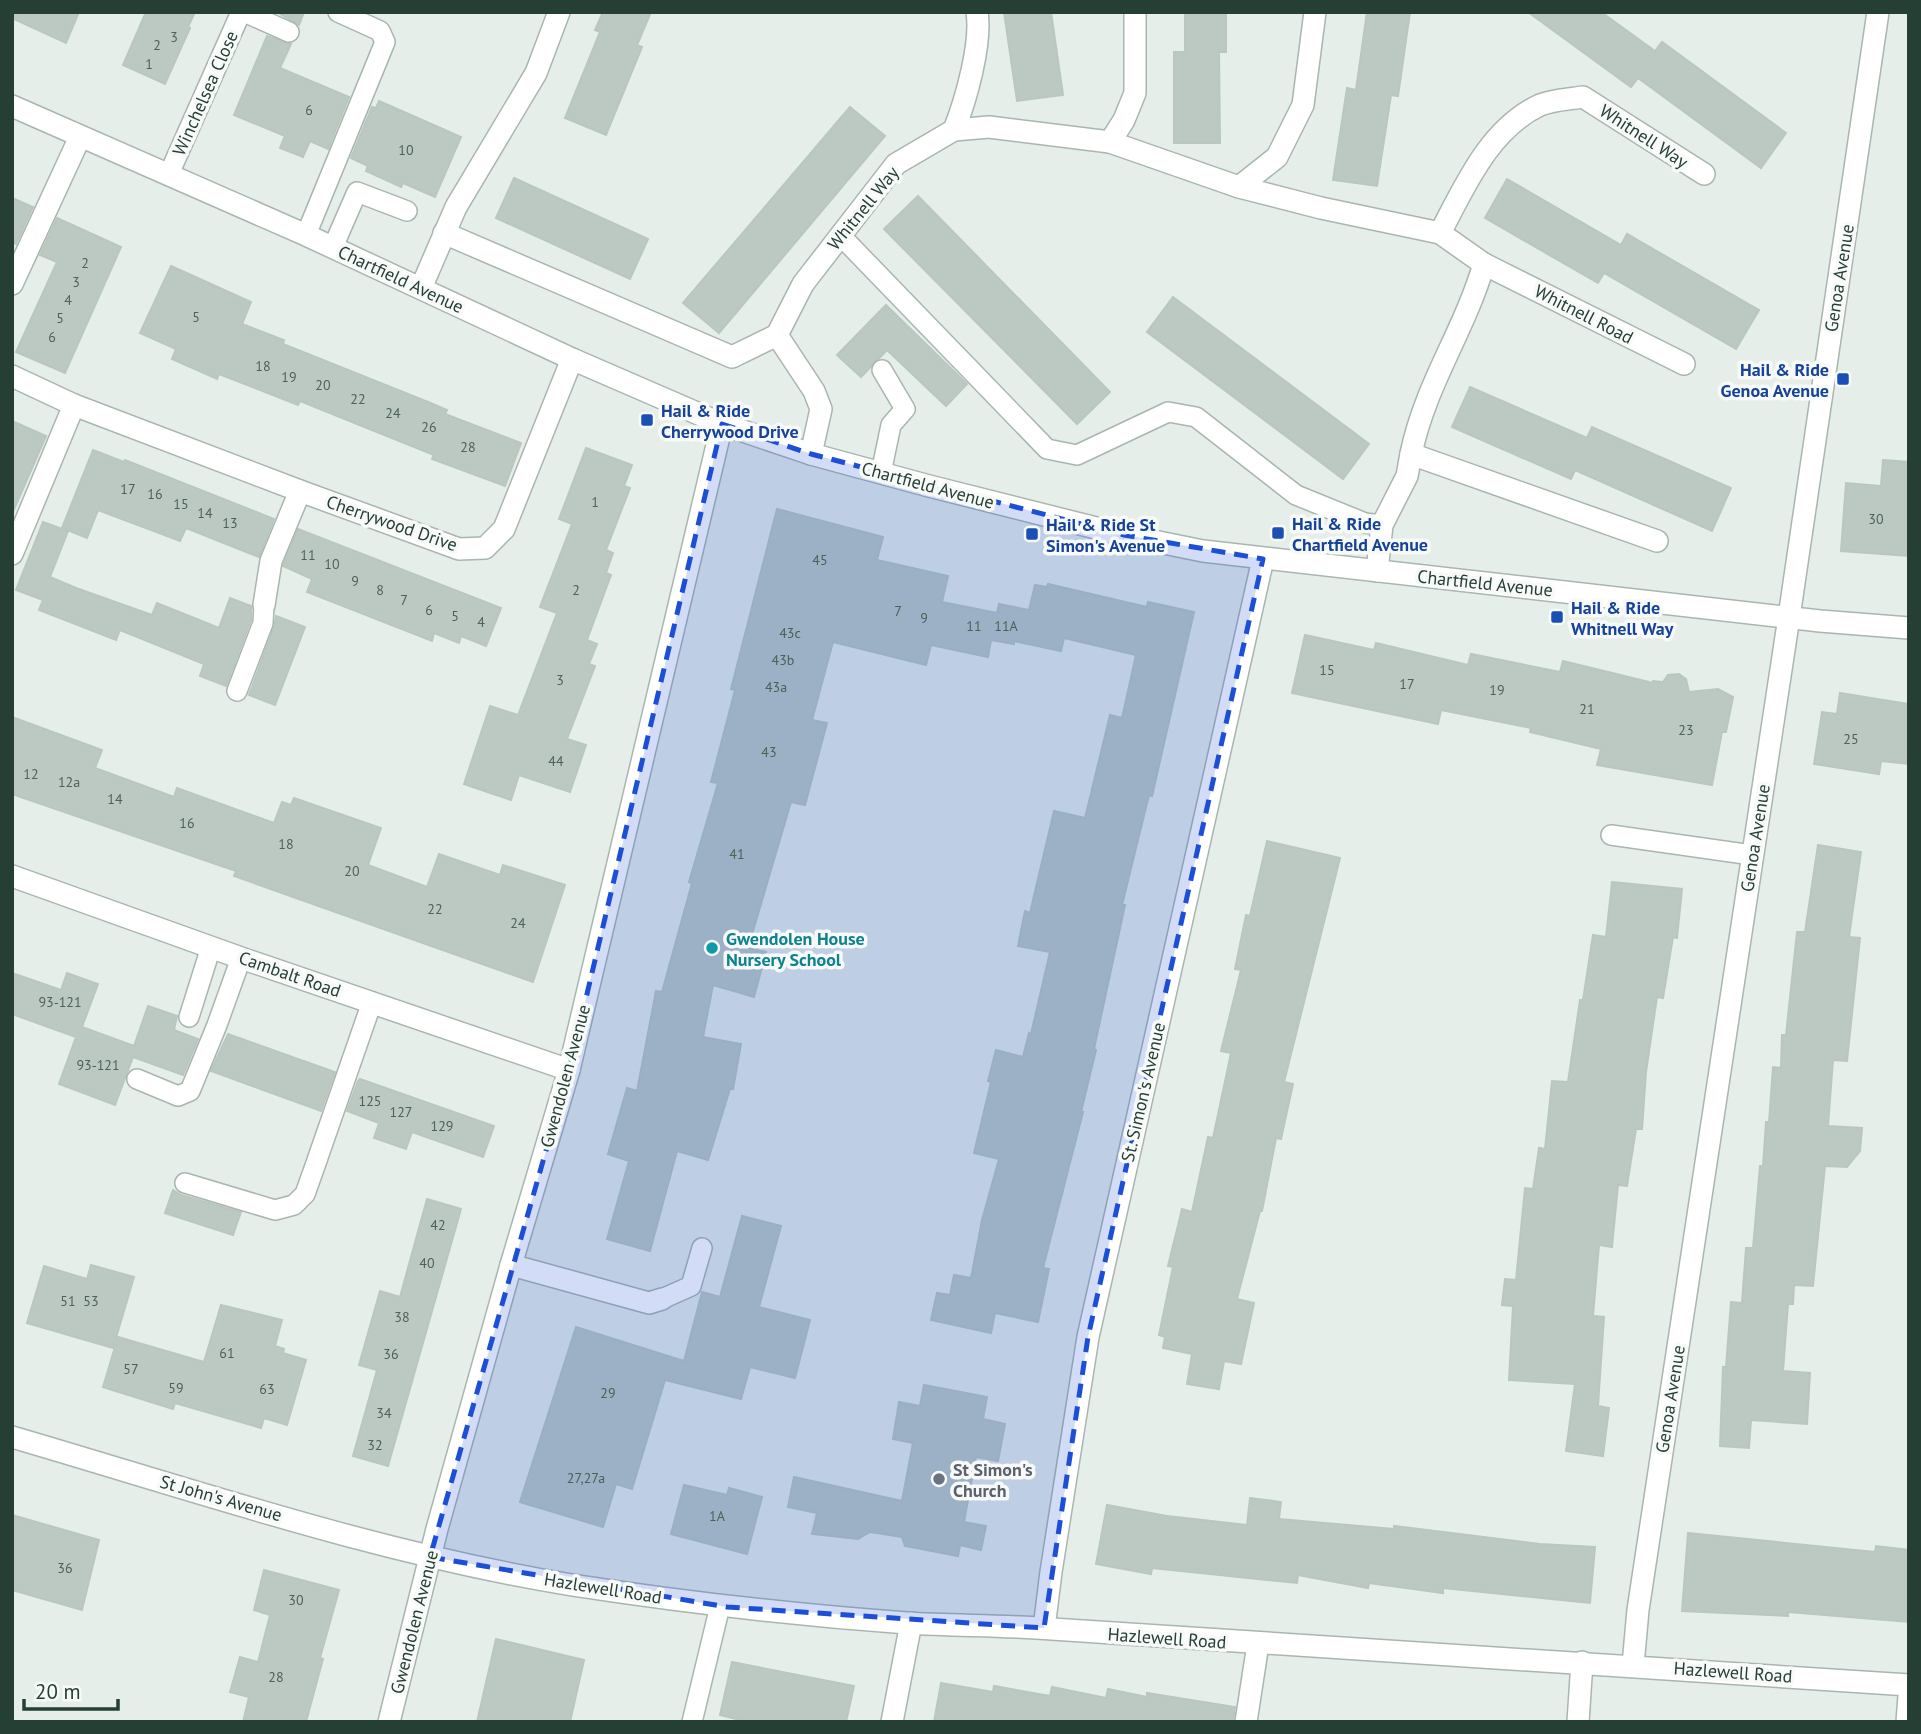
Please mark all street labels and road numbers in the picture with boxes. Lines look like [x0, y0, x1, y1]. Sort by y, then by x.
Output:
street label: Winchelsea Close [167, 27, 243, 159]
street label: Whitnell Way [1595, 99, 1693, 174]
street label: Whitnell Way [822, 161, 904, 255]
street label: Genoa Avenue [1819, 222, 1859, 334]
street label: Chartfield Avenue [334, 240, 468, 318]
street label: Whitnell Road [1531, 279, 1637, 349]
street label: Chartfield Avenue [859, 456, 997, 514]
street label: Cherrywood Drive [323, 490, 461, 556]
street label: Chartfield Avenue [1416, 564, 1554, 602]
street label: Genoa Avenue [1735, 782, 1775, 894]
street label: Cambalt Road [236, 946, 344, 1002]
street label: Gwendolen Avenue [535, 1002, 595, 1150]
street label: St. Simon's Avenue [1116, 1020, 1170, 1164]
street label: Genoa Avenue [1650, 1343, 1690, 1455]
street label: St John's Avenue [157, 1470, 285, 1526]
street label: Gwendolen Avenue [385, 1548, 443, 1696]
street label: Hazlewell Road [542, 1567, 664, 1609]
street label: Hazlewell Road [1107, 1622, 1227, 1654]
street label: Hazlewell Road [1673, 1656, 1793, 1688]

